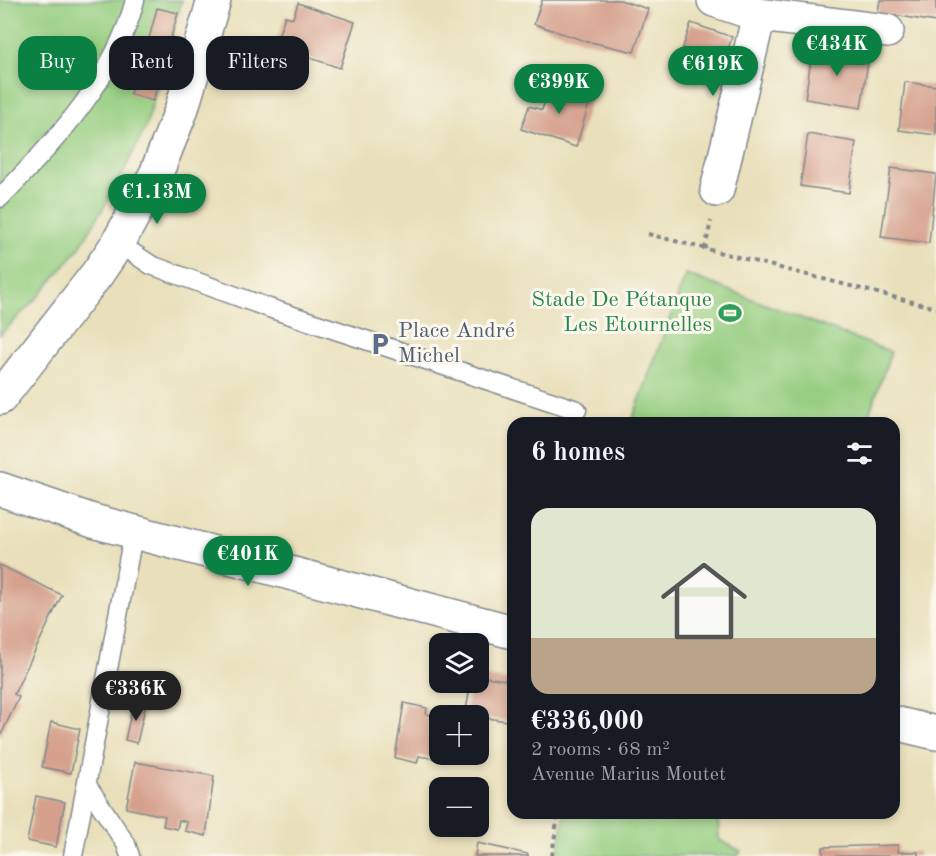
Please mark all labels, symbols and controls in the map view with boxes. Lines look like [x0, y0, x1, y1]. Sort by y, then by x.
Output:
pin: €434K [795, 26, 879, 77]
text: €434K [806, 35, 868, 55]
chip: Buy [18, 36, 97, 90]
chip: Rent [109, 36, 194, 90]
chip: Filters [206, 36, 309, 90]
pin: €619K [671, 46, 755, 97]
text: €619K [682, 55, 744, 75]
pin: €399K [517, 64, 601, 115]
text: €399K [528, 73, 590, 93]
pin: €1.13M [108, 174, 206, 225]
text: €1.13M [122, 183, 192, 203]
place label: Stade De Pétanque Les Etournelles [531, 289, 712, 336]
sports icon: Stade De Pétanque Les Etournelles [717, 300, 743, 326]
place label: Place André Michel [398, 320, 515, 367]
parking icon: Place André Michel [367, 331, 393, 357]
icon: filters [843, 437, 876, 470]
text: 6 homes [531, 440, 625, 466]
pin: €401K [206, 536, 290, 587]
text: €401K [217, 545, 279, 565]
icon: home [650, 547, 758, 655]
map controls [429, 633, 489, 837]
button: layers [429, 633, 489, 693]
pin: €336K [94, 671, 178, 722]
text: €336K [105, 680, 167, 700]
button: + [429, 705, 489, 765]
text: €336,000 [531, 709, 644, 735]
text: 2 rooms · 68 m² [531, 740, 670, 760]
text: Avenue Marius Moutet [531, 765, 726, 785]
button: − [429, 777, 489, 837]

